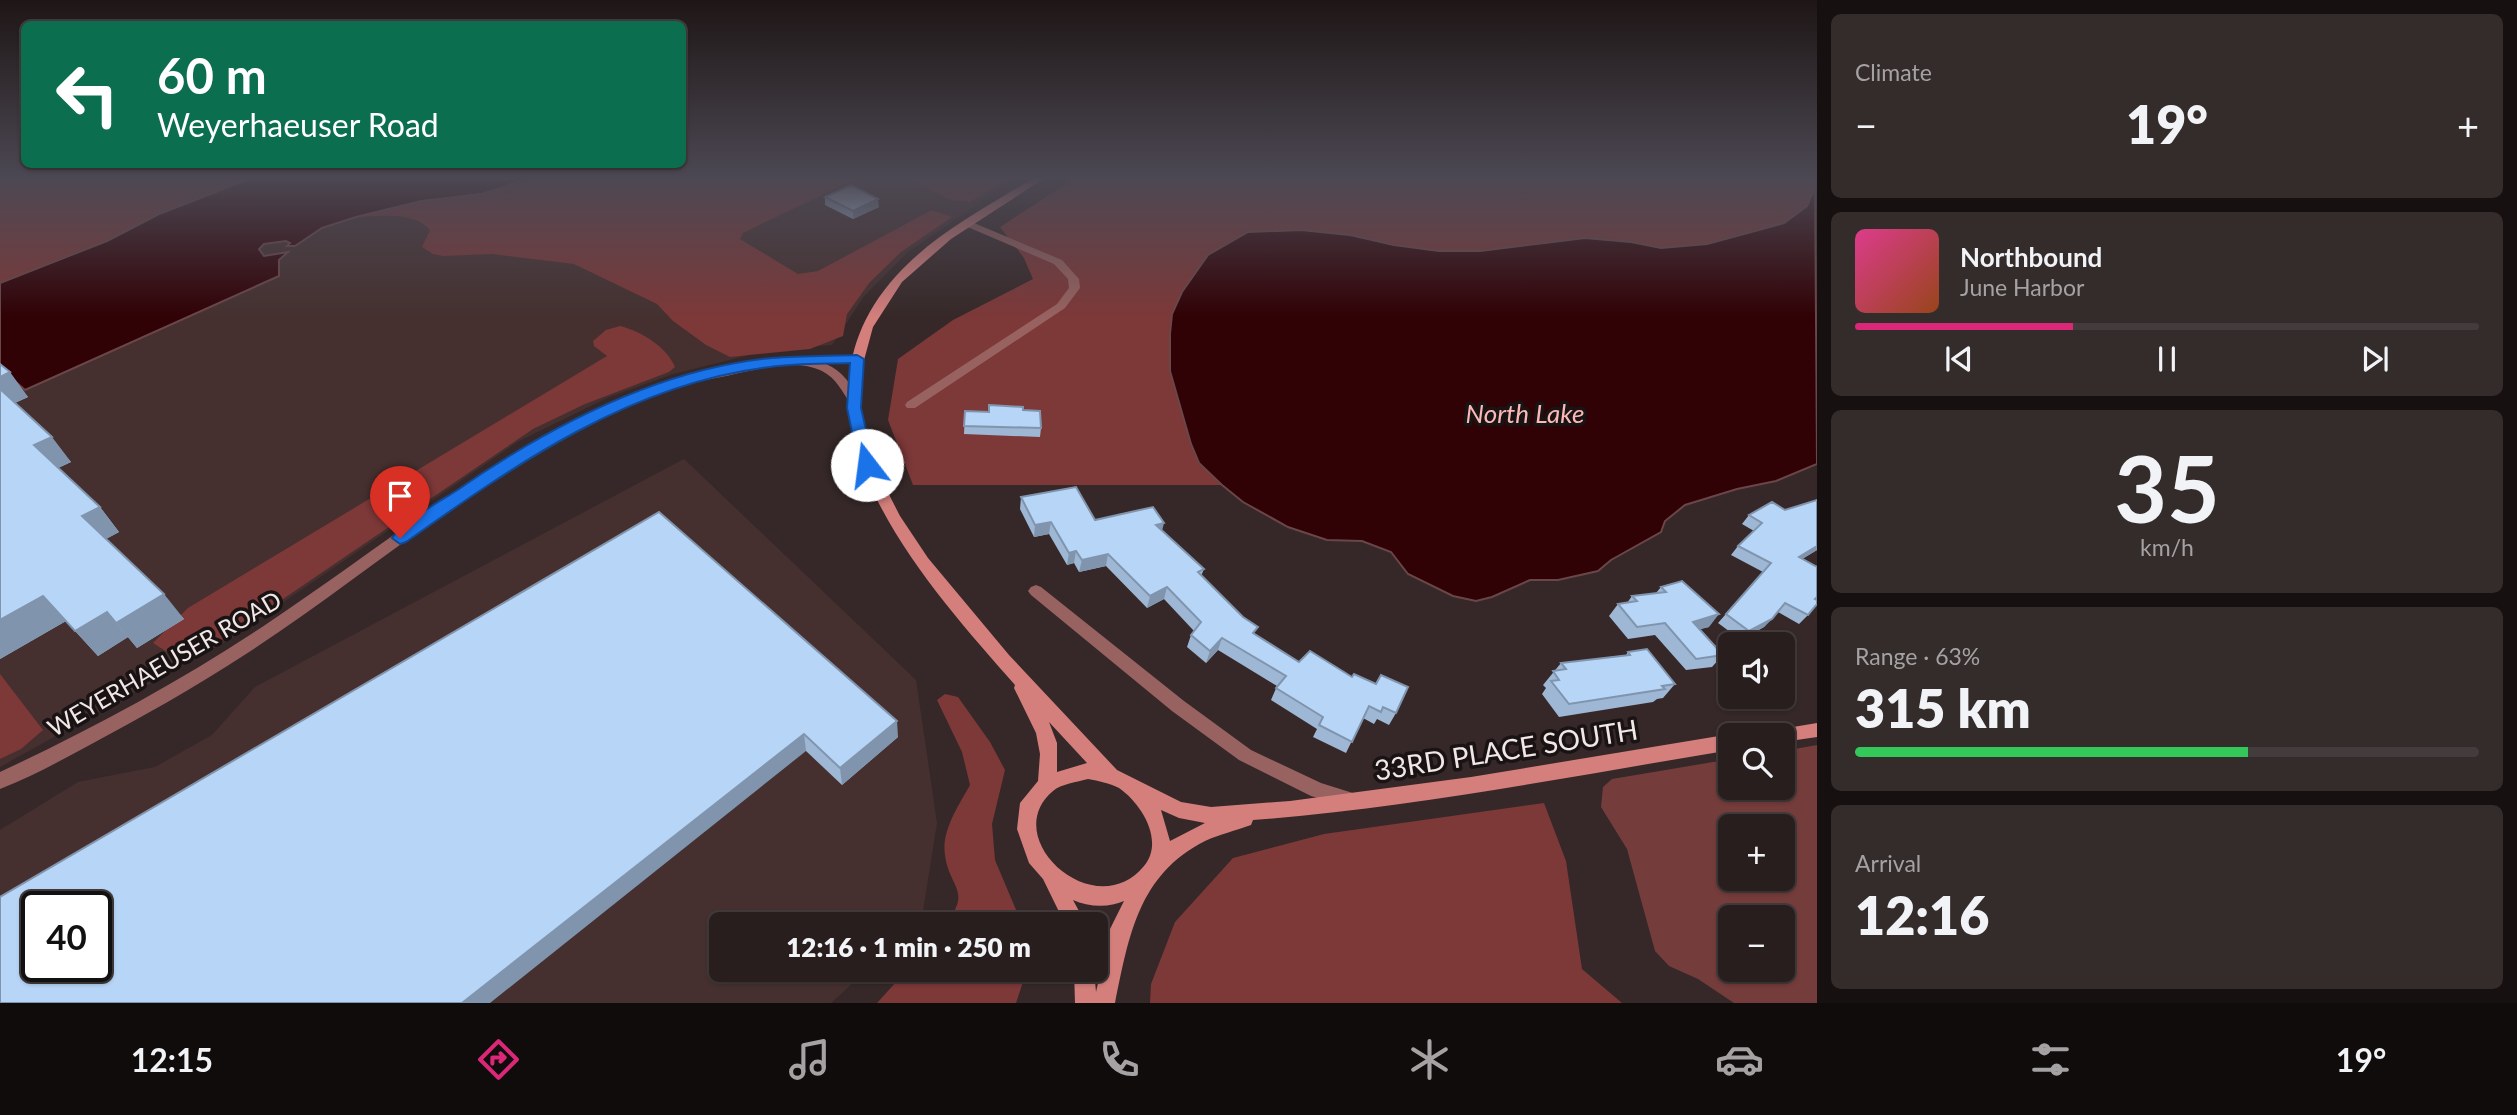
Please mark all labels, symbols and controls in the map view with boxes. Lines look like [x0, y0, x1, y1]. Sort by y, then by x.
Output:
text: 60 m [157, 46, 267, 104]
icon: left [42, 49, 133, 140]
text: Climate [1855, 58, 1932, 86]
text: 19° [2126, 93, 2208, 155]
text: − [1855, 102, 1877, 148]
text: + [2457, 102, 2479, 148]
text: Weyerhaeuser Road [157, 105, 439, 144]
text: Northbound [1960, 241, 2102, 273]
text: June Harbor [1960, 273, 2084, 301]
icon: previous [1940, 340, 1978, 378]
icon: pause [2148, 340, 2186, 378]
icon: next [2356, 340, 2394, 378]
water label: North Lake [1466, 397, 1584, 429]
position arrow [830, 428, 904, 502]
text: 35 [2114, 433, 2220, 542]
pin [370, 466, 430, 538]
icon: arrive [381, 477, 419, 515]
text: km/h [2140, 533, 2194, 561]
street label: WEYERHAEUSER ROAD [42, 584, 286, 742]
map controls [1718, 632, 1795, 982]
button: sound [1718, 632, 1795, 709]
text: Range · 63% [1855, 642, 1980, 670]
text: 315 km [1855, 677, 2031, 739]
street label: 33RD PLACE SOUTH [1372, 711, 1640, 787]
button: search [1718, 723, 1795, 800]
button: + [1718, 814, 1795, 891]
text: Arrival [1855, 849, 1921, 877]
text: 12:16 [1855, 884, 1989, 946]
speed limit sign: 40 [21, 891, 112, 982]
button: − [1718, 905, 1795, 982]
text: 12:16 · 1 min · 250 m [786, 931, 1031, 963]
icon: directions [474, 1035, 523, 1084]
icon: music [785, 1035, 834, 1084]
icon: phone [1095, 1035, 1144, 1084]
icon: climate [1405, 1035, 1454, 1084]
icon: car [1715, 1035, 1764, 1084]
icon: filters [2026, 1035, 2075, 1084]
text: 12:15 [131, 1040, 213, 1079]
text: 19° [2336, 1040, 2386, 1079]

